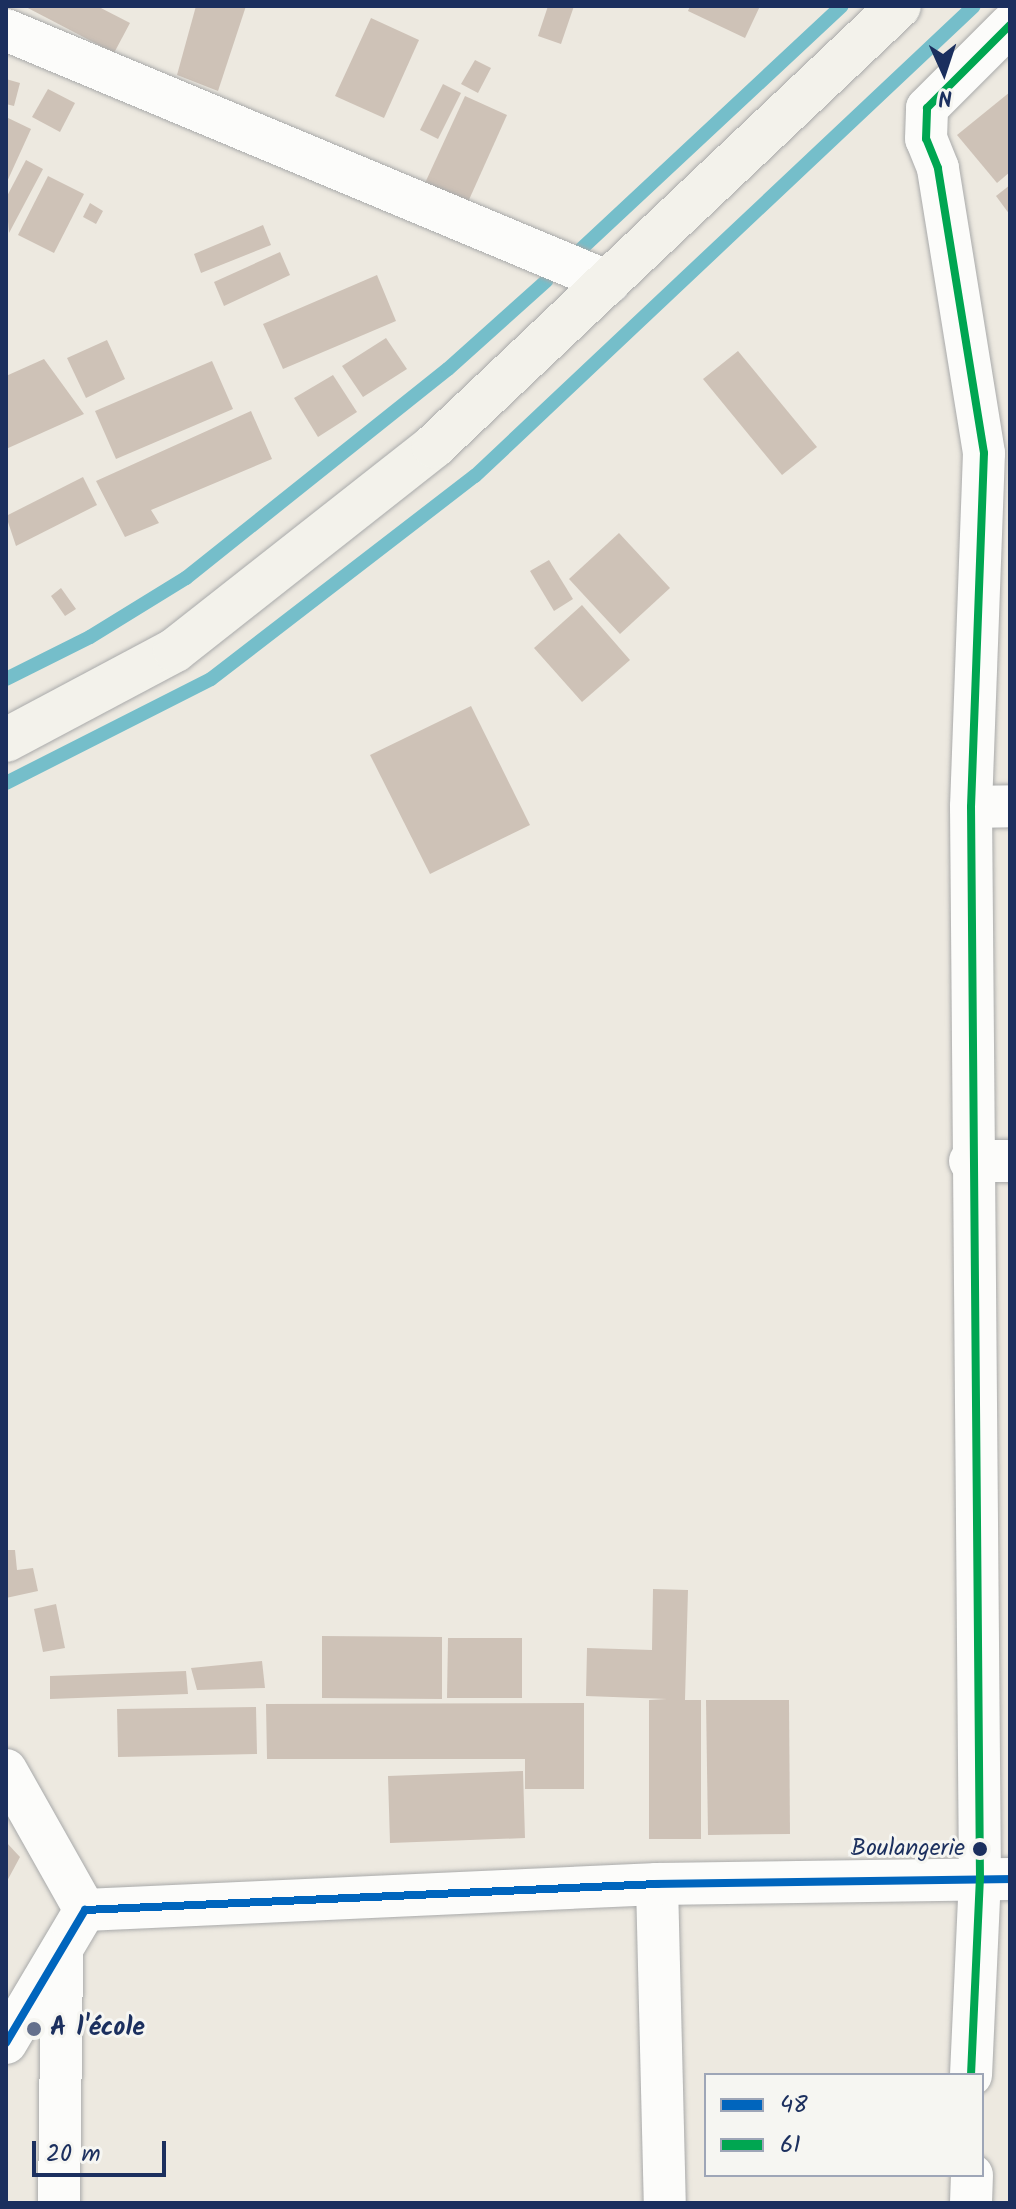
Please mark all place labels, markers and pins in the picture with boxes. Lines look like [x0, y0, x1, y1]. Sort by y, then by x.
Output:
place label: Boulangerie [851, 1835, 965, 1863]
marker: Boulangerie [972, 1841, 988, 1857]
place label: A l'école [50, 2013, 145, 2045]
marker: A l'école [25, 2020, 43, 2038]

